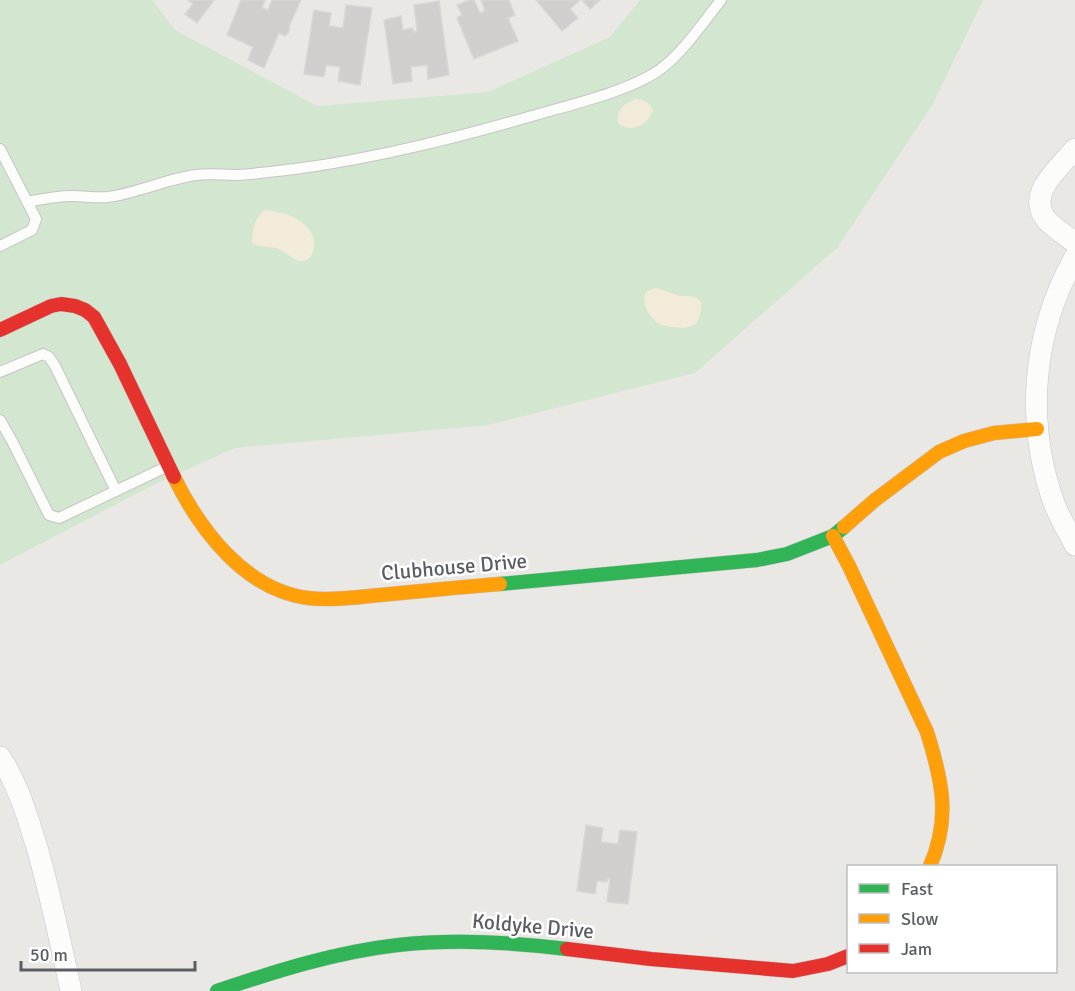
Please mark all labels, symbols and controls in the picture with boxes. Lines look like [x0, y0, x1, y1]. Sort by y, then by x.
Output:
street label: Clubhouse Drive [380, 548, 528, 586]
legend [847, 865, 1057, 973]
text: Fast [901, 878, 933, 900]
street label: Koldyke Drive [471, 908, 595, 944]
text: Slow [901, 908, 938, 930]
scale bar [21, 934, 195, 972]
text: Jam [901, 938, 932, 960]
text: 50 m [30, 944, 68, 966]

